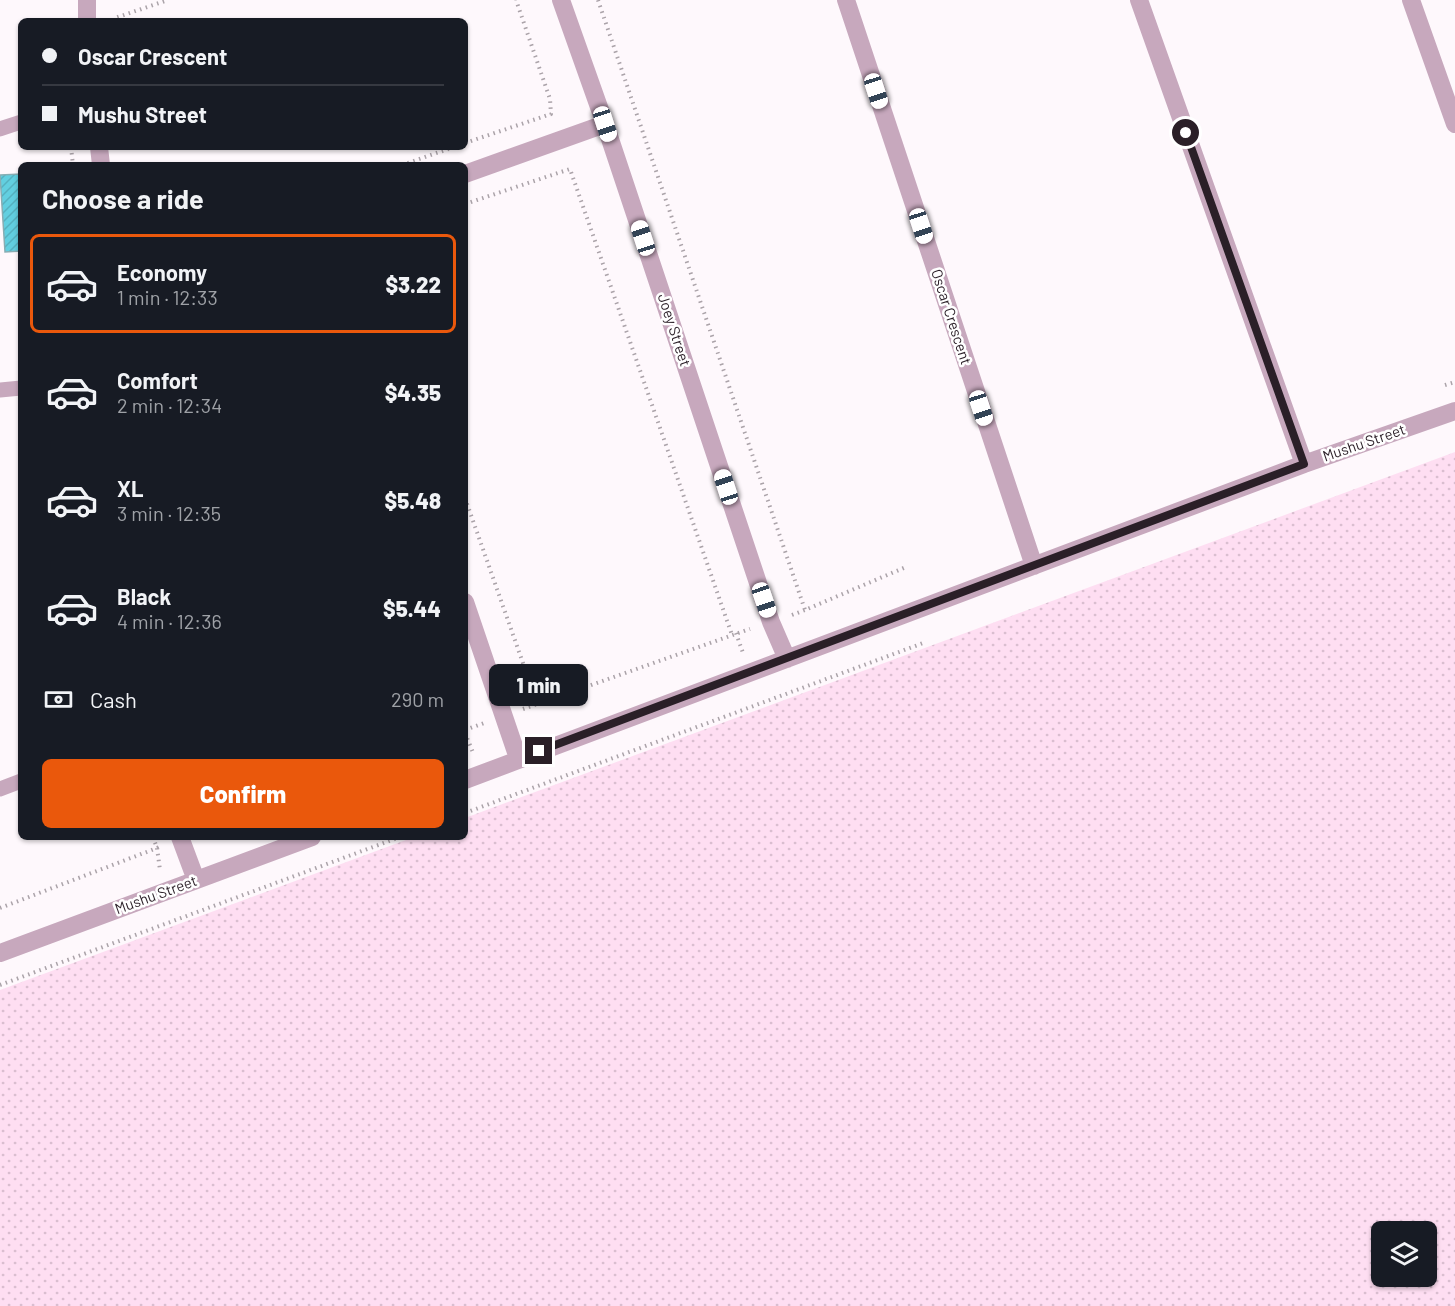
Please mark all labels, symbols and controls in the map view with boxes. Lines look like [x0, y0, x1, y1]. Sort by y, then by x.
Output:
text: Oscar Crescent [78, 43, 227, 69]
car [862, 71, 890, 111]
text: Mushu Street [78, 101, 207, 127]
car [591, 104, 619, 144]
route start [1172, 119, 1199, 146]
text: Choose a ride [42, 182, 204, 214]
car [907, 206, 935, 246]
car [629, 218, 657, 258]
icon: car [45, 257, 99, 311]
text: Economy [117, 259, 207, 285]
street label: Oscar Crescent [928, 267, 976, 367]
text: $3.22 [385, 271, 441, 297]
text: 1 min · 12:33 [117, 285, 218, 309]
street label: Joey Street [655, 291, 695, 368]
icon: car [45, 365, 99, 419]
text: Comfort [117, 367, 198, 393]
text: $4.35 [385, 379, 441, 405]
car [967, 388, 995, 428]
text: 2 min · 12:34 [117, 393, 222, 417]
street label: Mushu Street [1320, 420, 1407, 465]
car [712, 467, 740, 507]
icon: car [45, 473, 99, 527]
text: XL [117, 475, 143, 501]
text: $5.48 [385, 487, 441, 513]
text: 3 min · 12:35 [117, 501, 221, 525]
car [750, 580, 778, 620]
icon: car [45, 581, 99, 635]
text: Black [117, 583, 171, 609]
text: $5.44 [383, 595, 441, 621]
text: 4 min · 12:36 [117, 609, 222, 633]
callout: 1 min [490, 664, 588, 706]
text: 1 min [517, 673, 560, 697]
icon: cash [42, 683, 75, 716]
text: Cash [90, 686, 137, 712]
text: 290 m [391, 687, 444, 711]
route end [525, 737, 552, 764]
button: Confirm [42, 759, 444, 828]
street label: Mushu Street [112, 871, 199, 917]
map controls [1371, 1221, 1437, 1287]
button: layers [1371, 1221, 1437, 1287]

